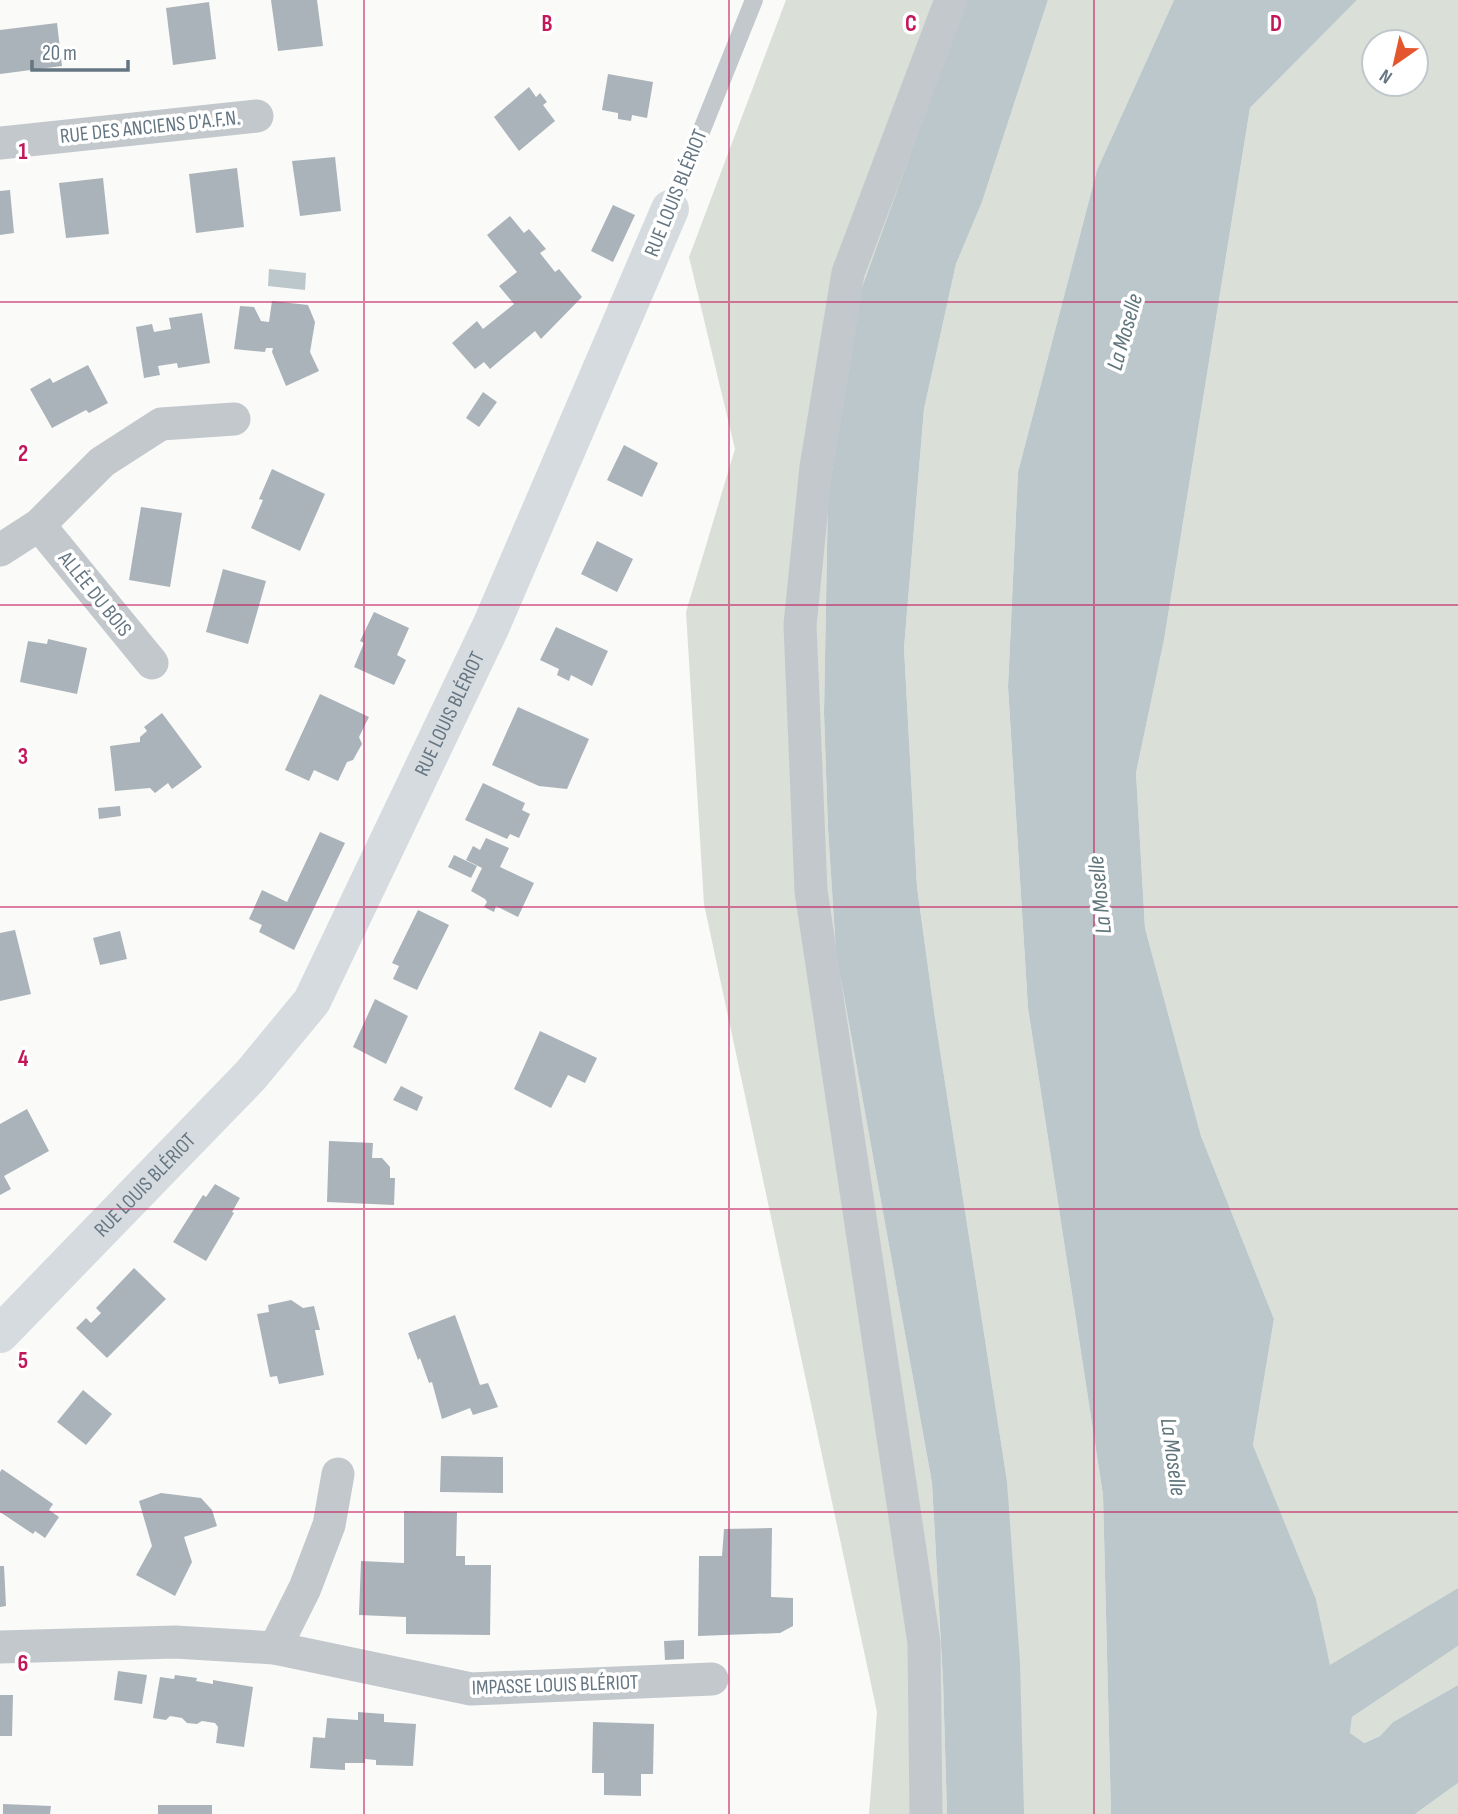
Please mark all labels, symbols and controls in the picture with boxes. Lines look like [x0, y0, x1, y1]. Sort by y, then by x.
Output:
text: B [542, 10, 553, 38]
text: C [905, 10, 917, 38]
text: D [1270, 10, 1282, 38]
scale bar [32, 28, 128, 72]
north arrow [1360, 28, 1430, 98]
text: 20 m [42, 41, 77, 66]
text: N [1376, 63, 1397, 88]
street label: RUE DES ANCIENS D'A.F.N. [59, 105, 241, 149]
street label: RUE LOUIS BLÉRIOT [639, 125, 713, 260]
text: 1 [18, 138, 28, 166]
water label: La Moselle [1101, 291, 1149, 373]
text: 2 [18, 440, 28, 468]
street label: ALLÉE DU BOIS [53, 546, 137, 642]
street label: RUE LOUIS BLÉRIOT [409, 647, 490, 780]
text: 3 [18, 743, 28, 771]
water label: La Moselle [1082, 855, 1118, 935]
text: 4 [18, 1045, 29, 1073]
street label: RUE LOUIS BLÉRIOT [89, 1127, 201, 1242]
text: 5 [18, 1347, 28, 1375]
water label: La Moselle [1154, 1416, 1192, 1498]
text: 6 [18, 1650, 28, 1678]
street label: IMPASSE LOUIS BLÉRIOT [471, 1670, 639, 1700]

